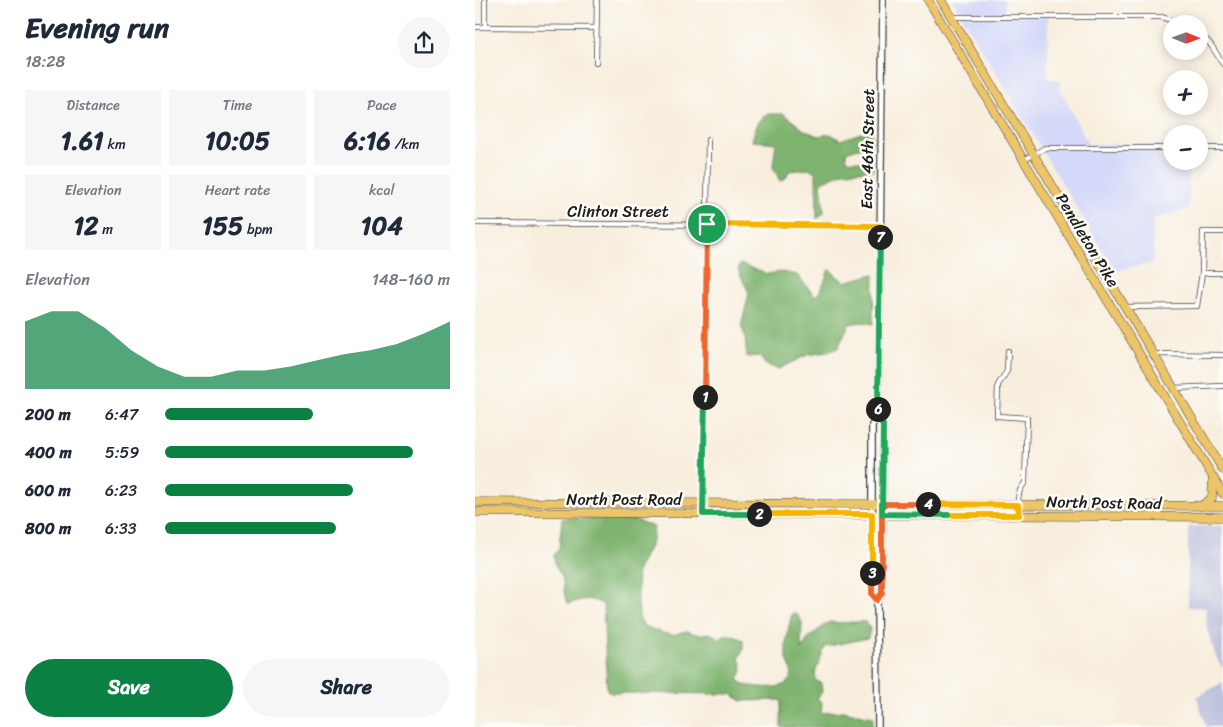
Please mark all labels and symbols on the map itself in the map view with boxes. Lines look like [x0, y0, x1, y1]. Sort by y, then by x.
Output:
north arrow [1163, 15, 1207, 60]
street label: East 46th Street [852, 88, 883, 210]
street label: Pendleton Pike [1048, 187, 1127, 293]
street label: Clinton Street [567, 197, 669, 226]
pin [686, 203, 728, 245]
pin: 7 [867, 224, 893, 250]
pin: 1 [693, 384, 717, 410]
pin: 6 [865, 396, 891, 422]
street label: North Post Road [566, 485, 683, 514]
street label: North Post Road [1046, 487, 1163, 518]
pin: 4 [915, 492, 941, 516]
pin: 2 [747, 502, 771, 526]
pin: 3 [859, 560, 885, 586]

